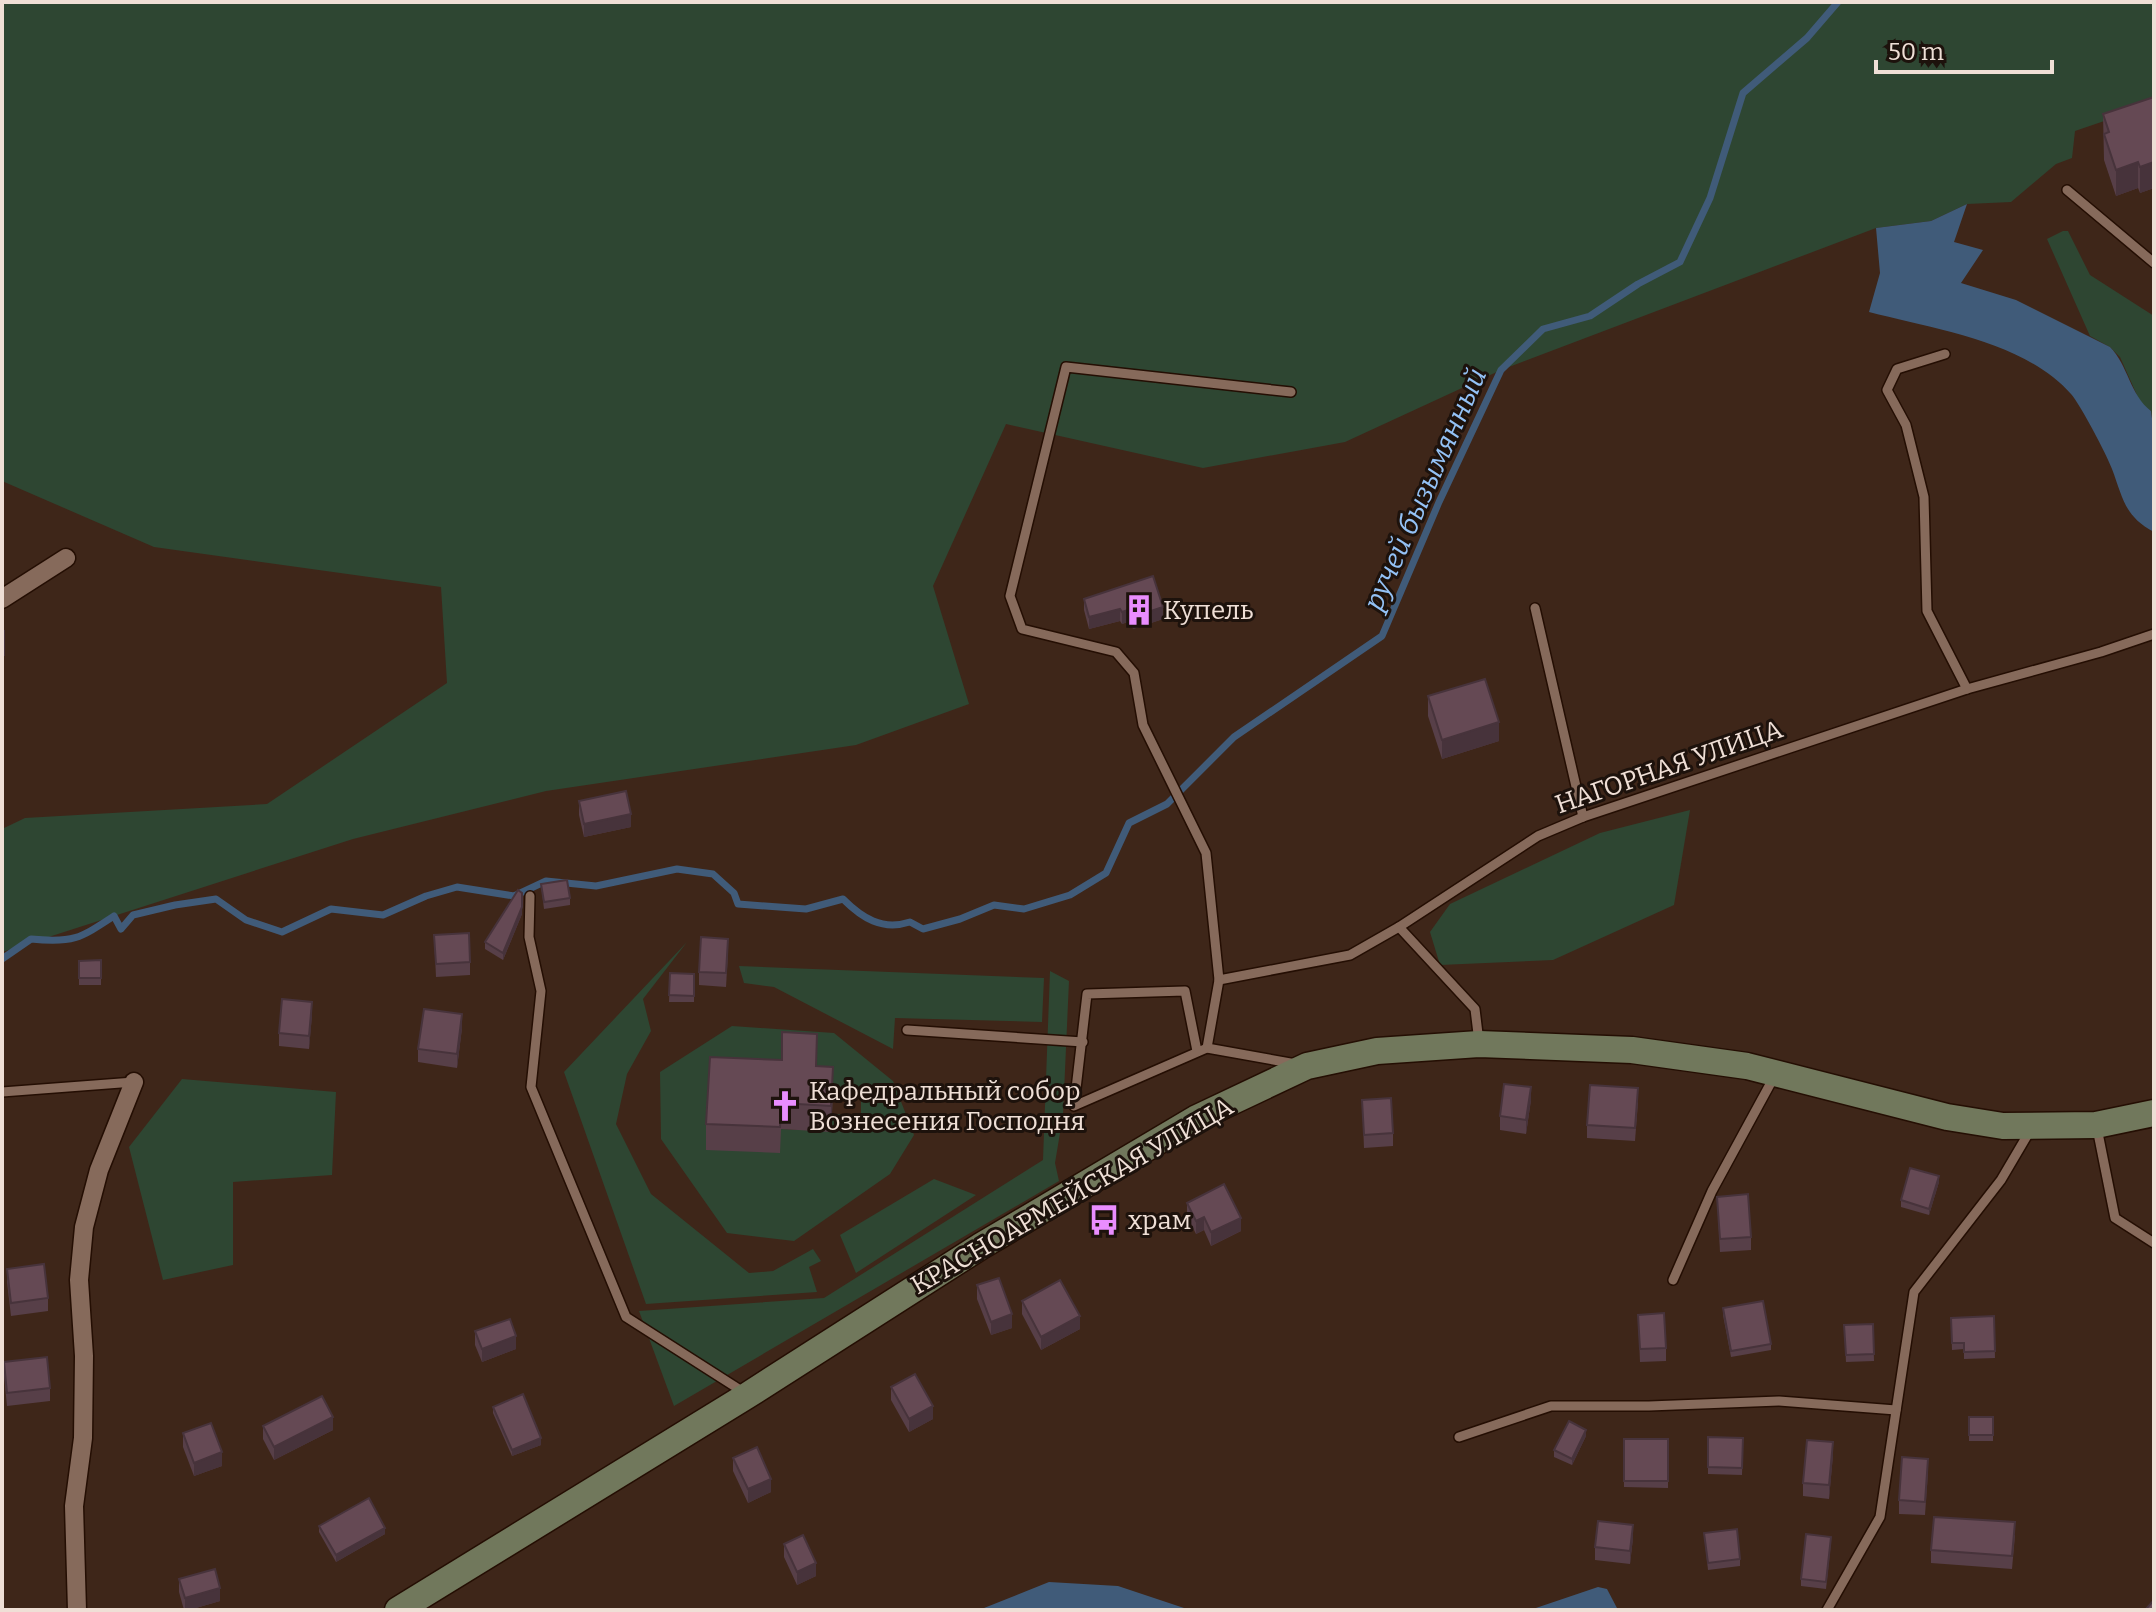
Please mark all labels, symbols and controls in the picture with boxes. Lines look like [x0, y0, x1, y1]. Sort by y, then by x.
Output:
scale bar [1876, 24, 2052, 74]
text: 50 m [1888, 38, 1944, 66]
water label: ручей бызымянный [1356, 363, 1493, 617]
building icon: Купель [1122, 593, 1156, 627]
place label: Купель [1163, 595, 1253, 626]
street label: НАГОРНАЯ УЛИЦА [1551, 713, 1787, 820]
place label: Кафедральный собор Вознесения Господня [809, 1076, 1085, 1137]
church icon: Кафедральный собор Вознесения Господня [768, 1089, 802, 1123]
street label: КРАСНОАРМЕЙСКАЯ УЛИЦА [905, 1091, 1239, 1301]
bus stop icon: храм [1087, 1203, 1121, 1237]
place label: храм [1128, 1205, 1191, 1236]

